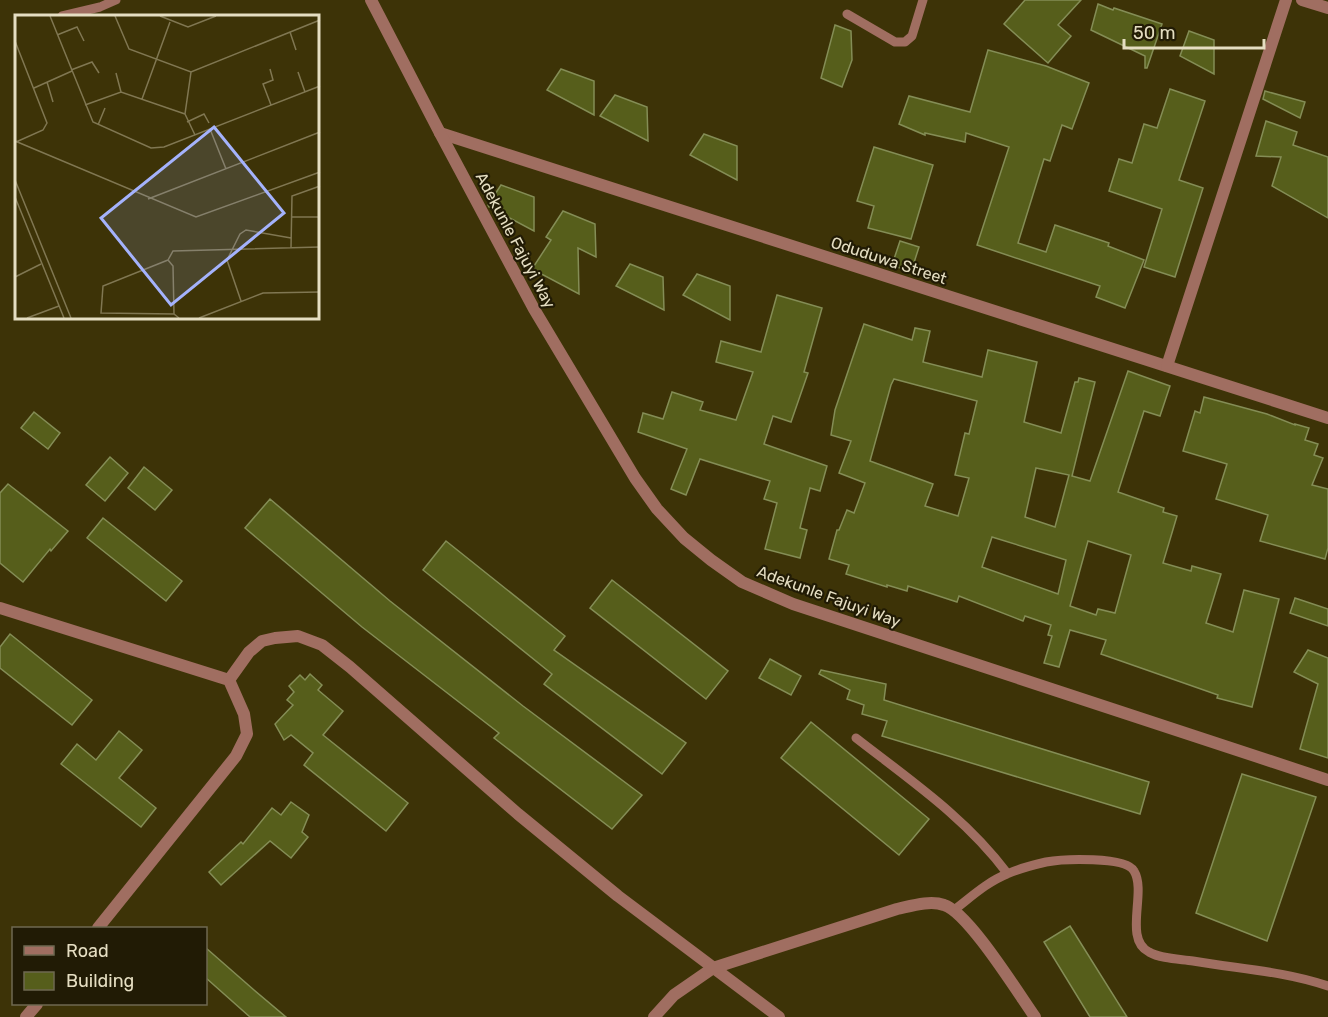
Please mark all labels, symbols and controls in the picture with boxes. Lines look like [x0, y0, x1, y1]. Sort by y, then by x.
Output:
scale bar [1124, 12, 1264, 50]
inset map [15, 15, 320, 320]
text: 50 m [1133, 22, 1176, 44]
street label: Adekunle Fajuyi Way [472, 169, 560, 312]
street label: Oduduwa Street [828, 233, 949, 288]
street label: Adekunle Fajuyi Way [754, 562, 903, 631]
legend [12, 927, 207, 1005]
text: Road [66, 940, 109, 962]
text: Building [66, 970, 134, 992]

